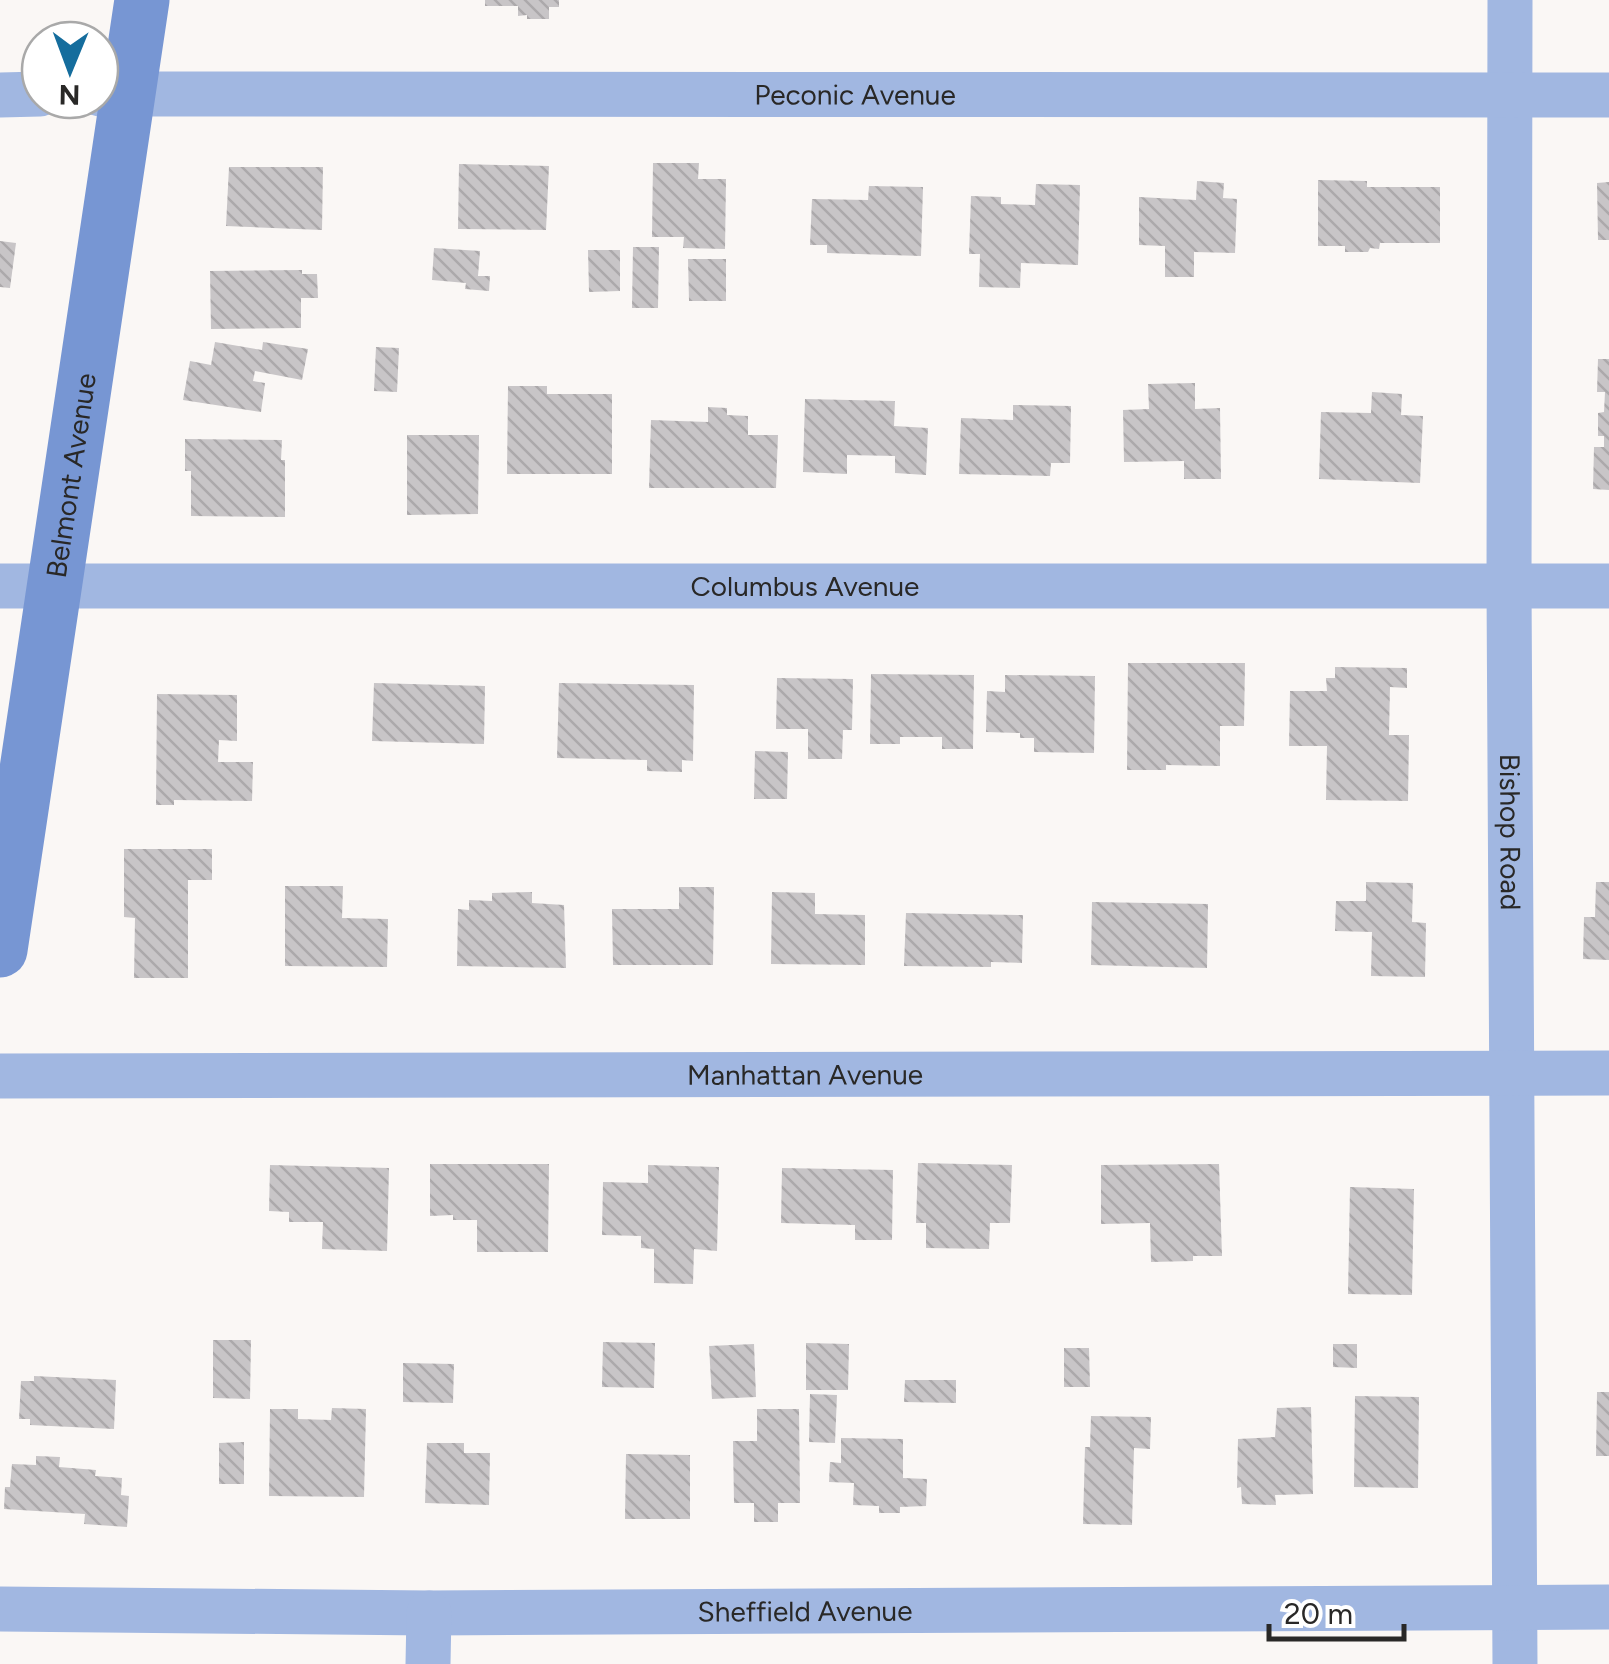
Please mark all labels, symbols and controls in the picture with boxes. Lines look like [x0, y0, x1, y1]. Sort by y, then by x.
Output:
north arrow [20, 20, 120, 120]
street label: Peconic Avenue [754, 77, 956, 112]
text: N [58, 78, 81, 112]
street label: Belmont Avenue [39, 371, 103, 580]
street label: Columbus Avenue [691, 569, 919, 603]
street label: Bishop Road [1493, 754, 1528, 910]
street label: Manhattan Avenue [687, 1057, 923, 1092]
scale bar [1269, 1579, 1404, 1641]
street label: Sheffield Avenue [697, 1594, 912, 1629]
text: 20 m [1284, 1595, 1353, 1632]

